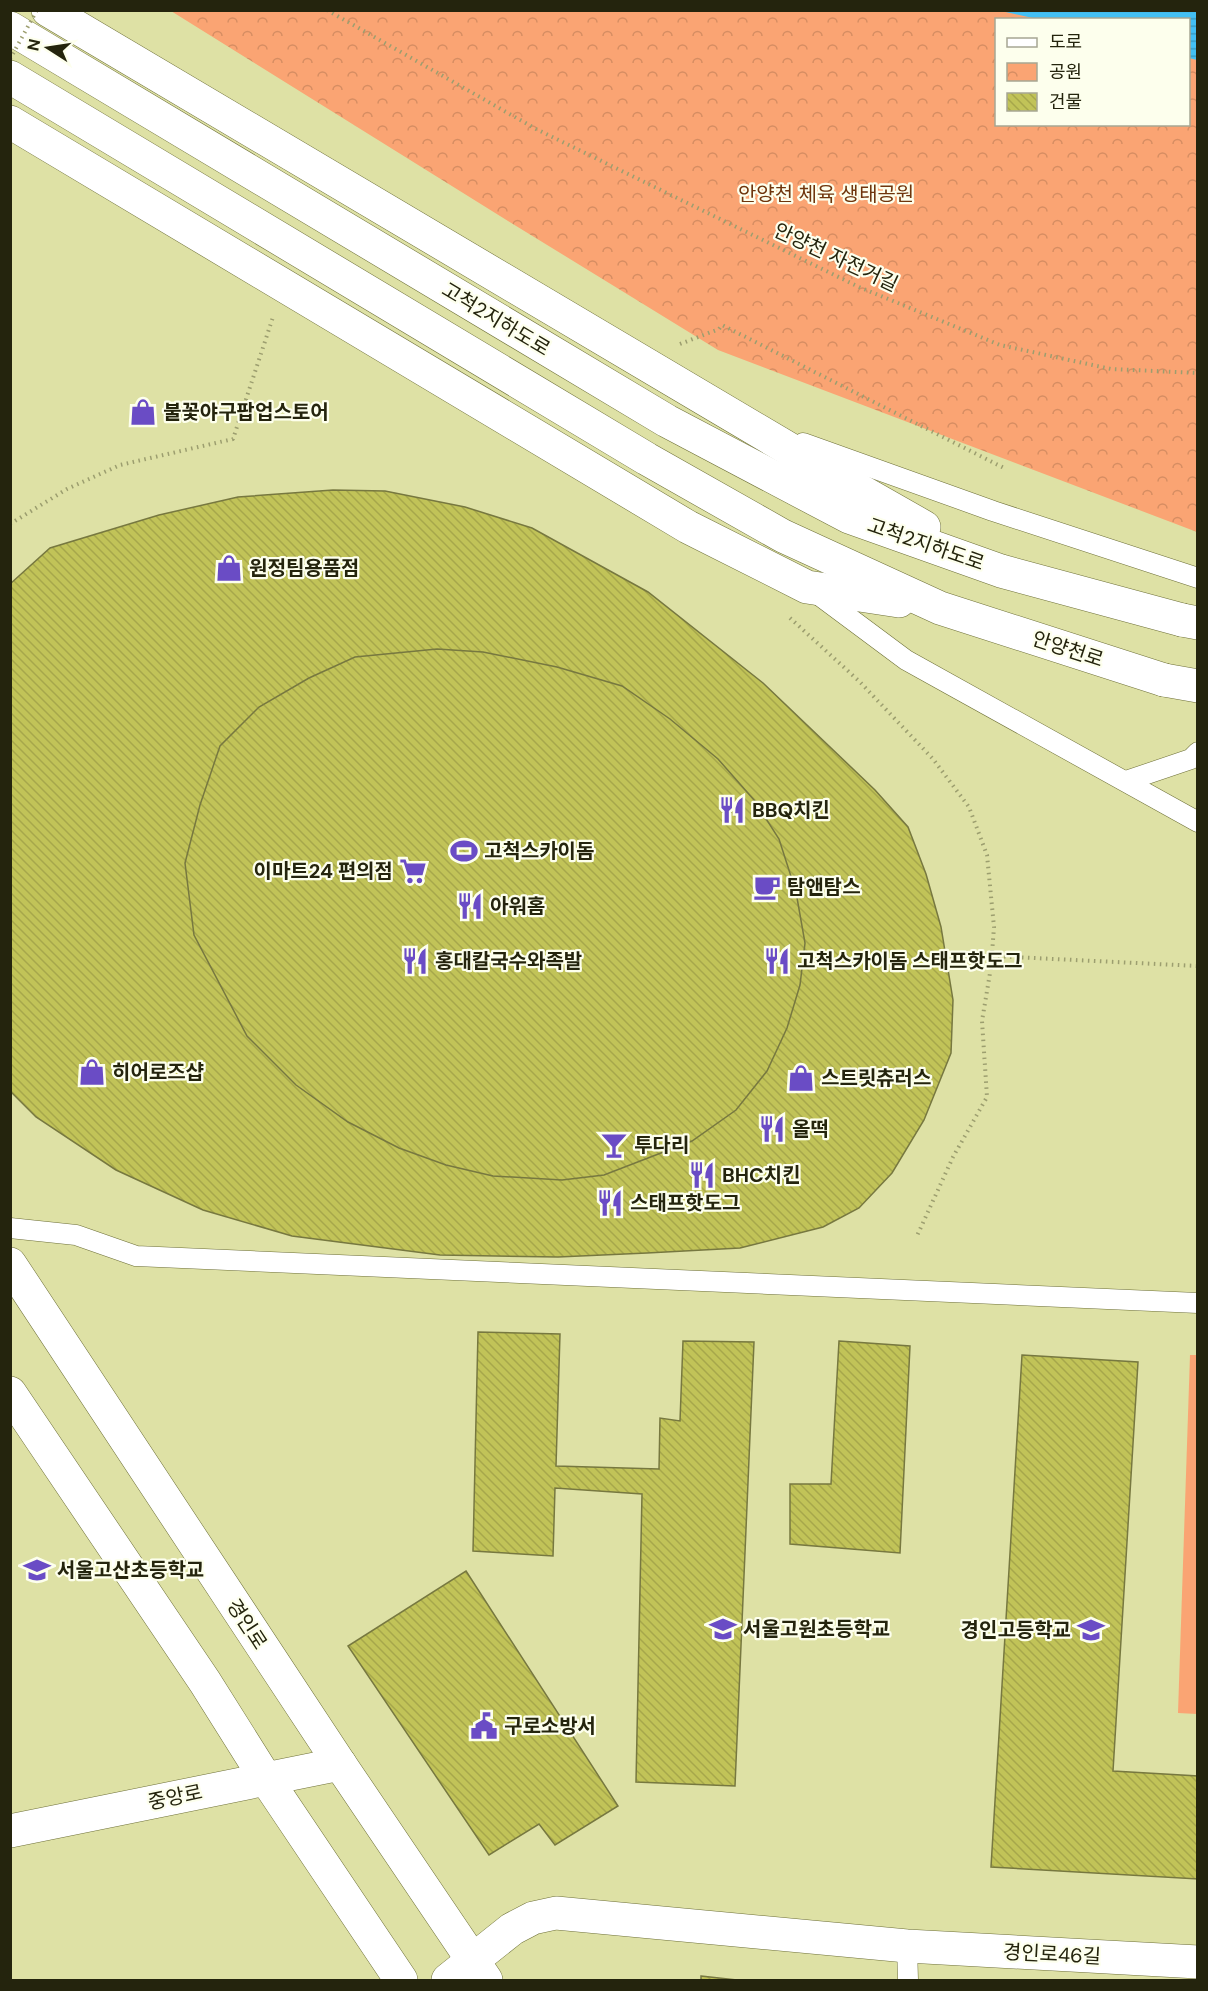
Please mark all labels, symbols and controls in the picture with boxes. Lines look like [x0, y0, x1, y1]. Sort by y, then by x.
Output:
north arrow [18, 18, 78, 78]
legend [995, 18, 1190, 126]
text: 도로 [1049, 30, 1082, 54]
text: N [22, 37, 45, 53]
text: 공원 [1049, 60, 1082, 84]
text: 건물 [1049, 90, 1082, 114]
park label: 안양천 체육 생태공원 [738, 181, 914, 207]
street label: 안양천 자전거길 [770, 217, 902, 297]
street label: 고척2지하도로 [437, 276, 555, 362]
shop icon: 불꽃야구팝업스토어 [128, 397, 158, 427]
place label: 불꽃야구팝업스토어 [163, 399, 329, 425]
street label: 고척2지하도로 [864, 512, 988, 576]
shop icon: 원정팀용품점 [214, 553, 244, 583]
place label: 원정팀용품점 [249, 555, 359, 581]
street label: 안양천로 [1029, 625, 1107, 673]
restaurant icon: BBQ치킨 [717, 795, 747, 825]
place label: BBQ치킨 [752, 797, 830, 823]
sports icon: 고척스카이돔 [449, 836, 479, 866]
place label: 고척스카이돔 [484, 838, 594, 864]
supermarket icon: 이마트24 편의점 [398, 856, 428, 886]
place label: 이마트24 편의점 [254, 858, 393, 884]
cafe icon: 탐앤탐스 [752, 872, 782, 902]
place label: 탐앤탐스 [787, 874, 861, 900]
restaurant icon: 아워홈 [455, 891, 485, 921]
place label: 아워홈 [490, 893, 545, 919]
restaurant icon: 홍대칼국수와족발 [400, 946, 430, 976]
restaurant icon: 고척스카이돔 스태프핫도그 [762, 946, 792, 976]
place label: 홍대칼국수와족발 [435, 948, 582, 974]
place label: 고척스카이돔 스태프핫도그 [797, 948, 1023, 974]
shop icon: 히어로즈샵 [77, 1057, 107, 1087]
place label: 히어로즈샵 [112, 1059, 204, 1085]
shop icon: 스트릿츄러스 [786, 1063, 816, 1093]
place label: 스트릿츄러스 [821, 1065, 931, 1091]
restaurant icon: 올떡 [757, 1114, 787, 1144]
place label: 올떡 [792, 1116, 829, 1142]
bar icon: 투다리 [599, 1130, 629, 1160]
place label: 투다리 [634, 1132, 689, 1158]
restaurant icon: BHC치킨 [687, 1160, 717, 1190]
place label: BHC치킨 [722, 1162, 801, 1188]
restaurant icon: 스태프핫도그 [595, 1188, 625, 1218]
place label: 스태프핫도그 [630, 1190, 740, 1216]
school or university icon: 서울고산초등학교 [22, 1555, 52, 1585]
place label: 서울고산초등학교 [57, 1557, 204, 1583]
street label: 경인로 [221, 1594, 273, 1654]
school or university icon: 서울고원초등학교 [708, 1614, 738, 1644]
school or university icon: 경인고등학교 [1076, 1615, 1106, 1645]
place label: 서울고원초등학교 [743, 1616, 890, 1642]
place label: 경인고등학교 [961, 1617, 1071, 1643]
public building icon: 구로소방서 [469, 1711, 499, 1741]
place label: 구로소방서 [504, 1713, 596, 1739]
street label: 중앙로 [145, 1779, 205, 1815]
street label: 경인로46길 [1002, 1938, 1102, 1970]

